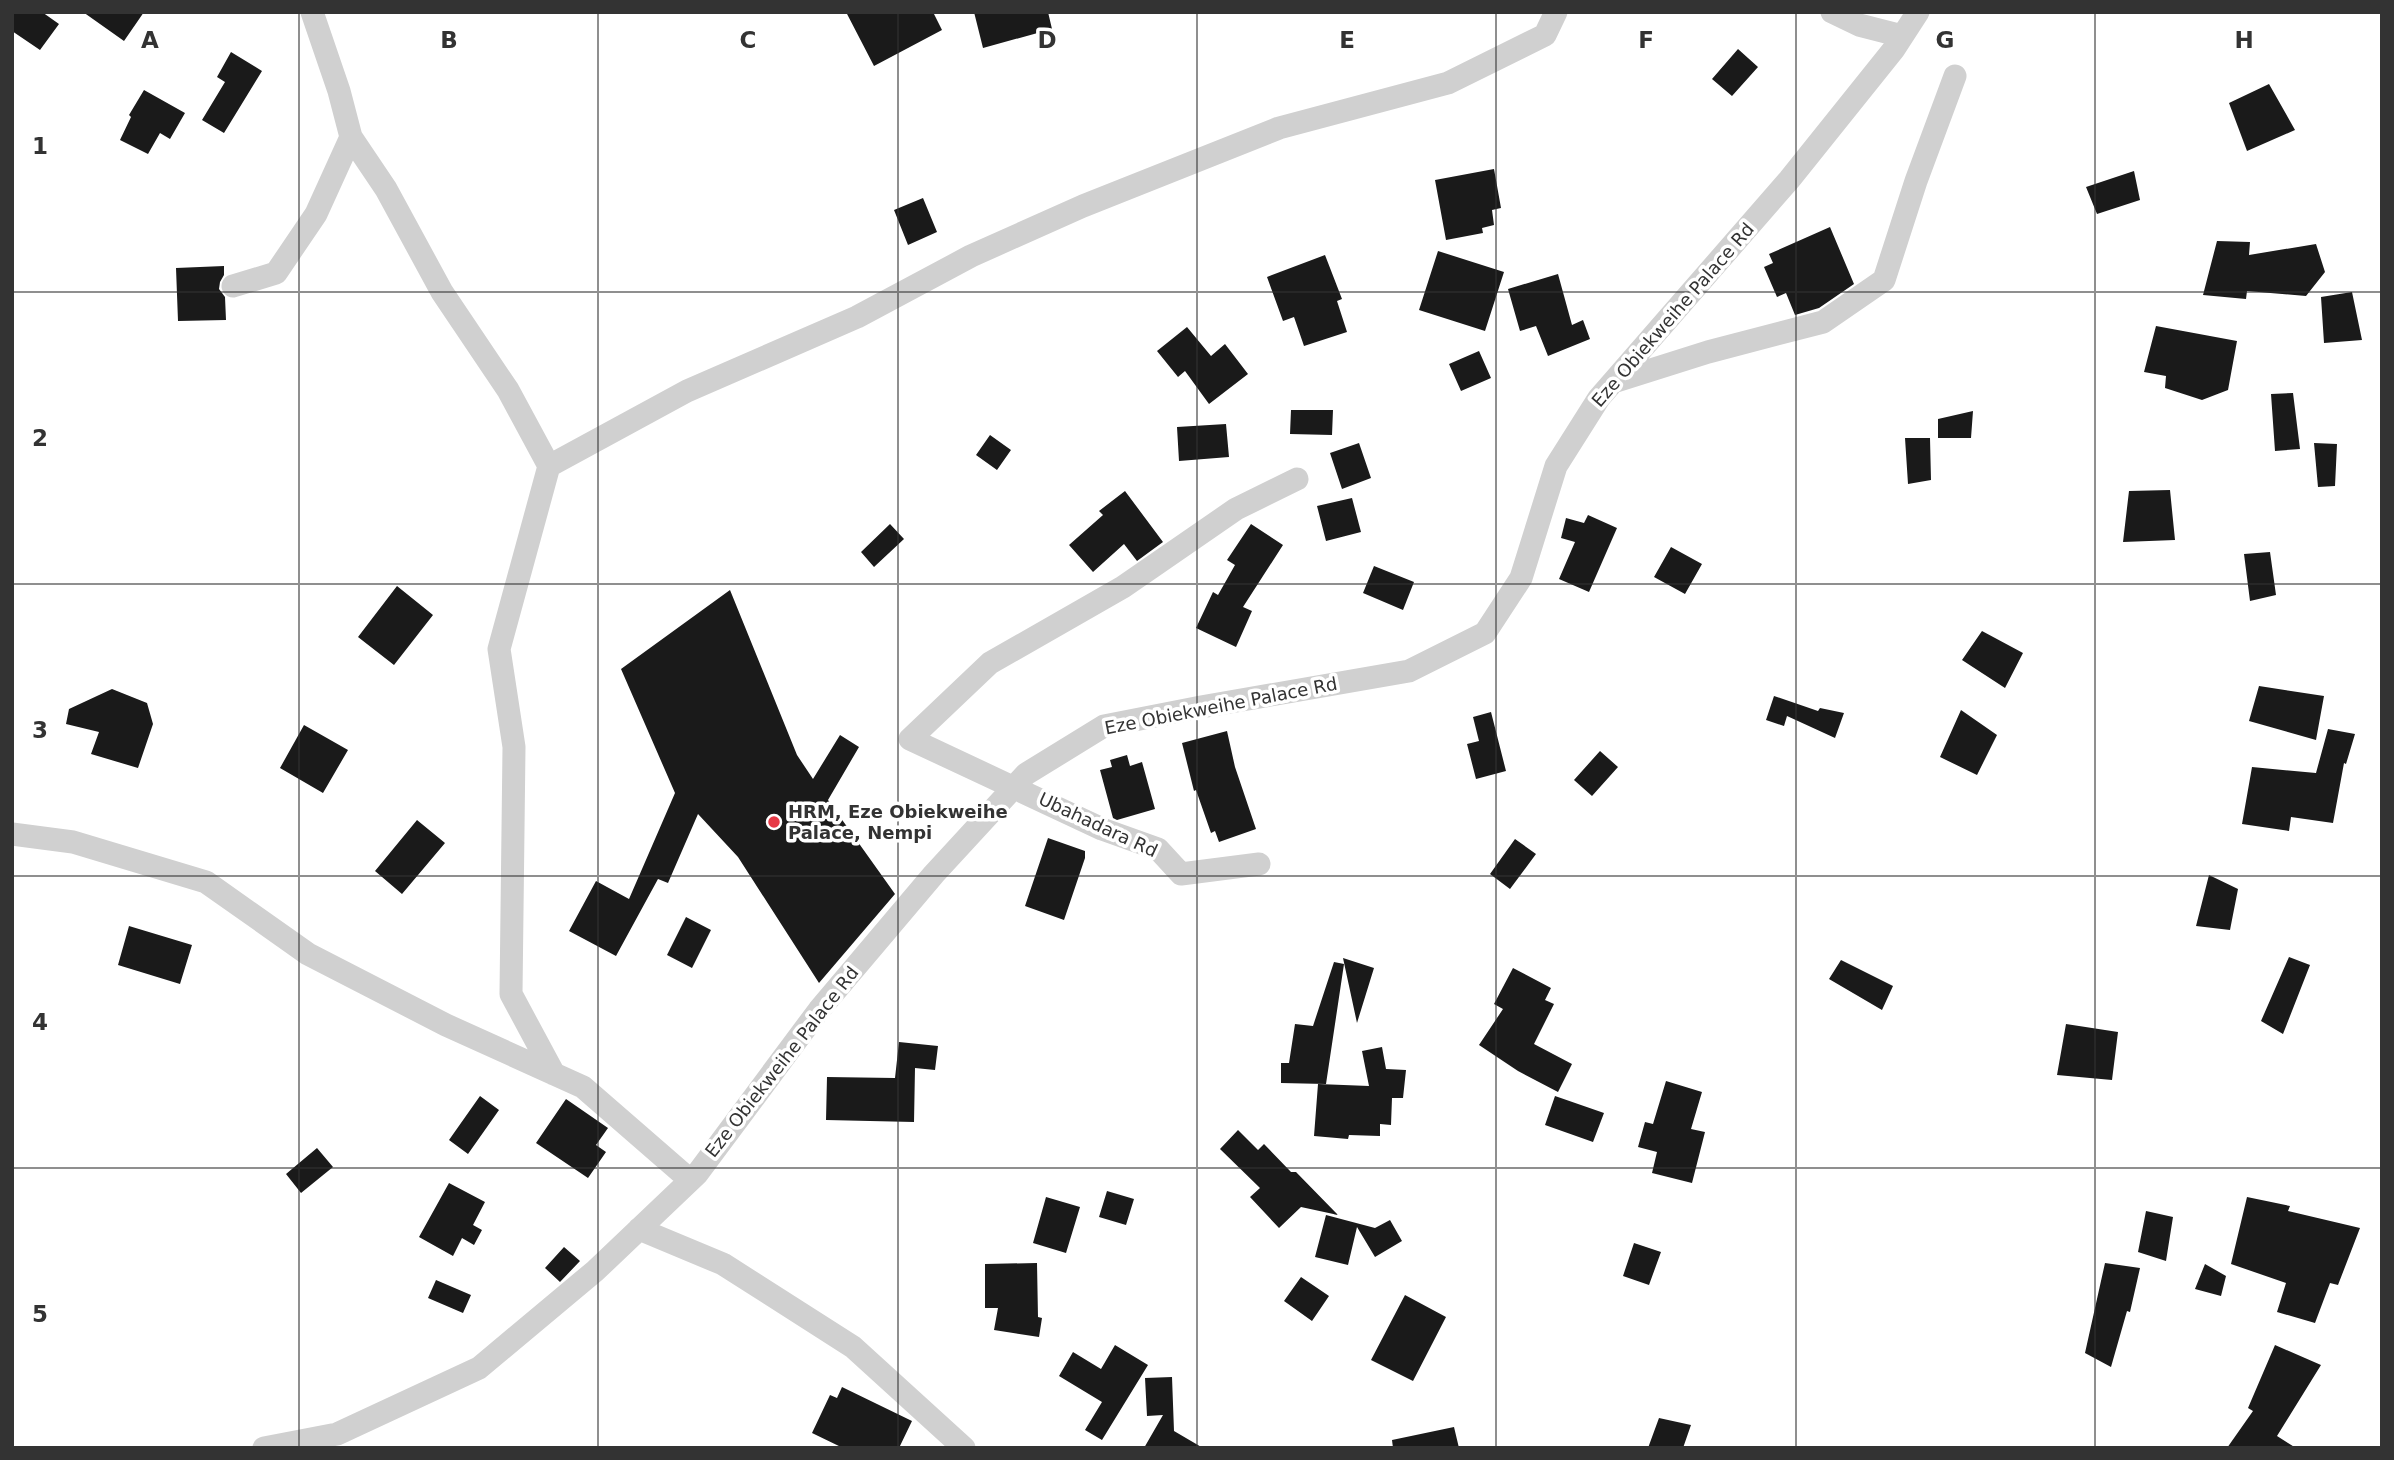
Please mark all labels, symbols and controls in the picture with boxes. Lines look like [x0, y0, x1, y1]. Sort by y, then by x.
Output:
text: A [141, 27, 159, 53]
text: B [440, 27, 458, 53]
text: C [740, 27, 756, 53]
text: D [1037, 27, 1057, 53]
text: E [1339, 27, 1355, 53]
text: F [1638, 27, 1654, 53]
text: G [1936, 27, 1954, 53]
text: H [2234, 27, 2254, 53]
text: 1 [32, 133, 48, 159]
street label: Eze Obiekweihe Palace Rd [1587, 219, 1758, 411]
text: 2 [32, 425, 48, 451]
street label: Eze Obiekweihe Palace Rd [1103, 673, 1339, 738]
text: 3 [32, 717, 48, 743]
street label: Ubahadara Rd [1035, 788, 1161, 861]
place label: HRM, Eze Obiekweihe Palace, Nempi [788, 801, 1008, 843]
marker: HRM, Eze Obiekweihe Palace, Nempi [766, 814, 782, 830]
street label: Eze Obiekweihe Palace Rd [701, 962, 863, 1161]
text: 4 [32, 1009, 48, 1035]
text: 5 [32, 1301, 48, 1327]

